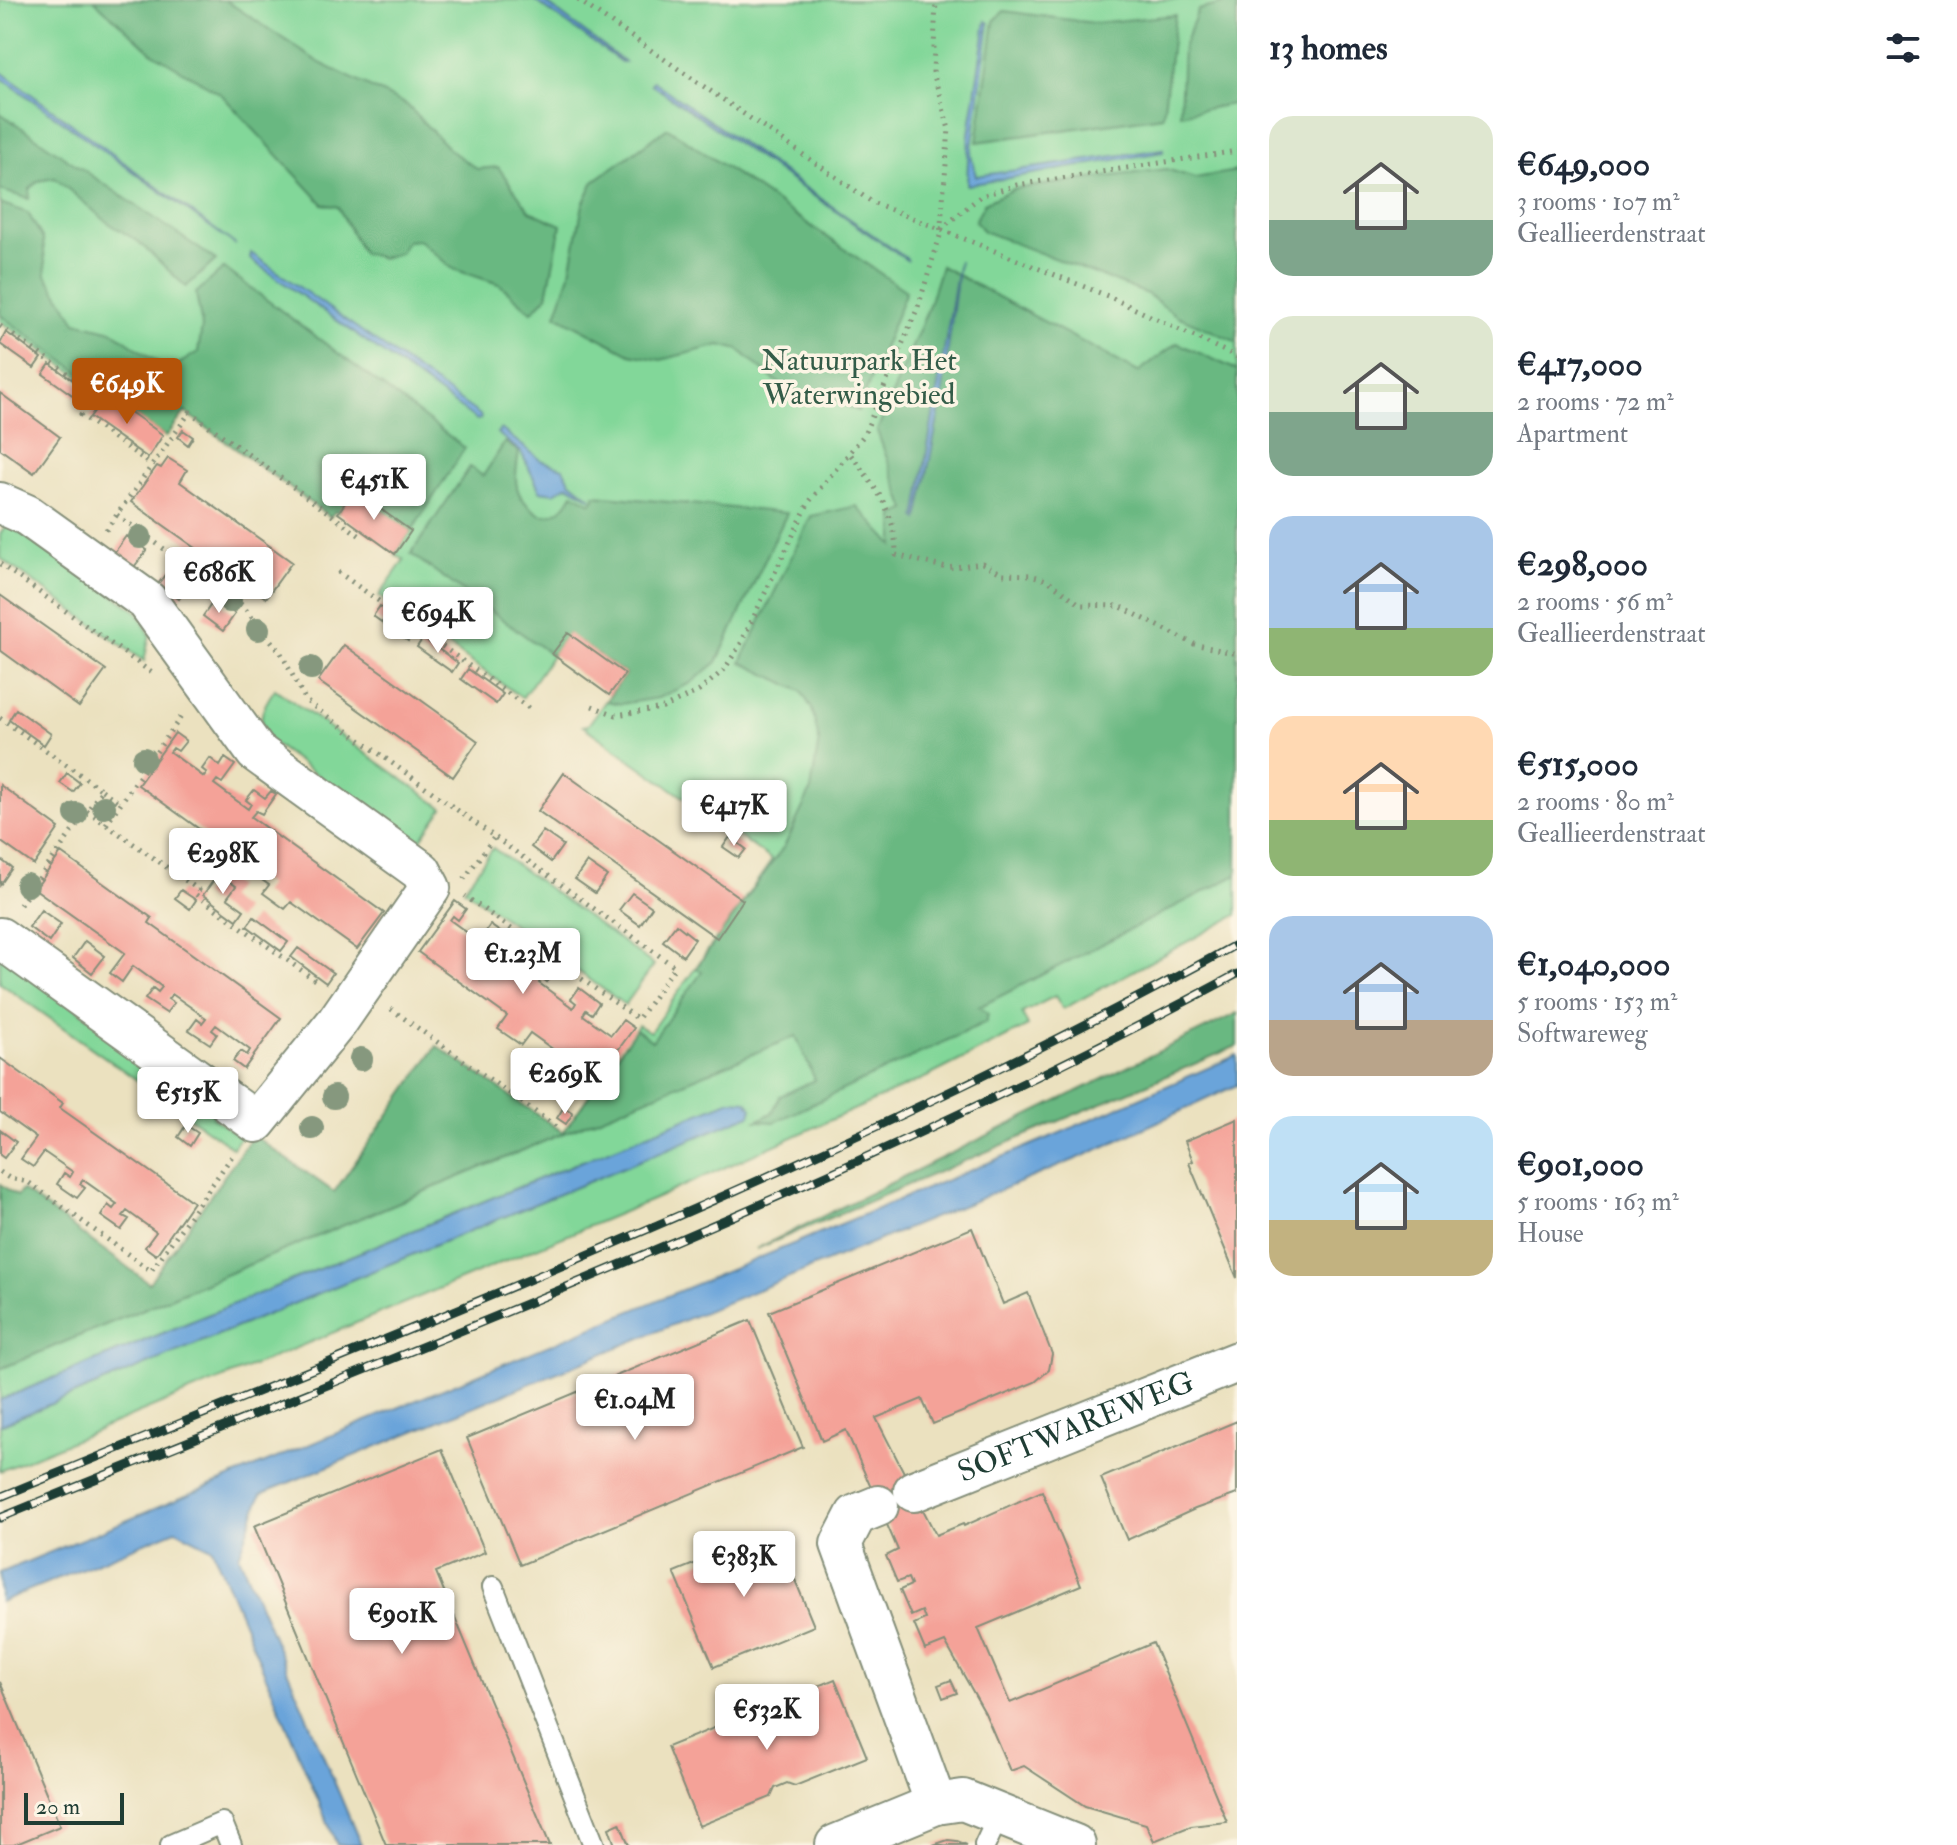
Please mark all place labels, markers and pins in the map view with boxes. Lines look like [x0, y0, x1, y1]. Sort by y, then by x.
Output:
pin: €649K [71, 358, 183, 426]
pin: €451K [318, 454, 430, 522]
pin: €686K [163, 547, 275, 615]
pin: €694K [382, 587, 494, 655]
pin: €417K [678, 780, 790, 848]
pin: €298K [167, 828, 279, 896]
pin: €1.23M [458, 928, 588, 996]
pin: €269K [509, 1048, 621, 1116]
pin: €515K [132, 1067, 244, 1135]
pin: €1.04M [570, 1374, 700, 1442]
pin: €383K [688, 1531, 800, 1599]
pin: €901K [346, 1588, 458, 1656]
pin: €532K [711, 1684, 823, 1752]

